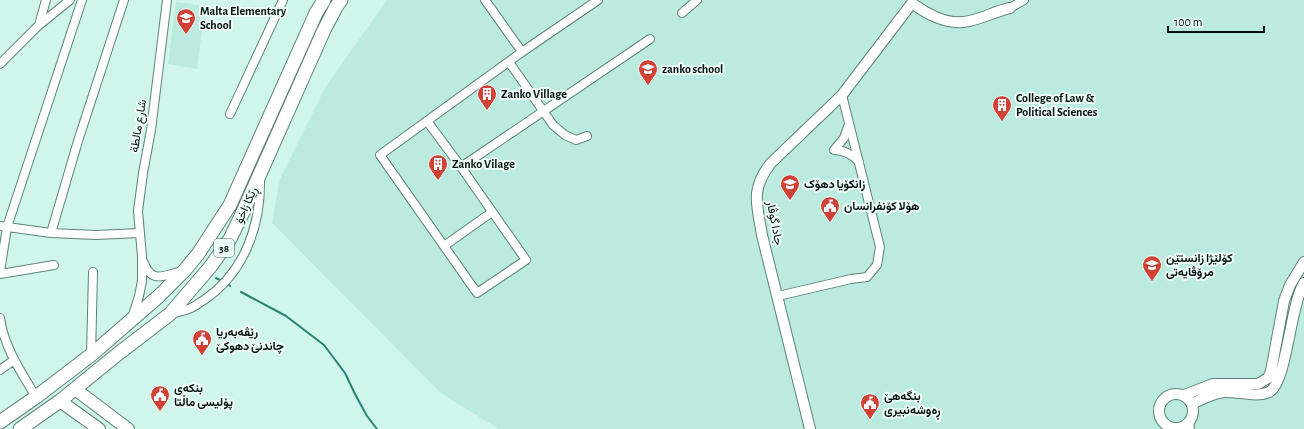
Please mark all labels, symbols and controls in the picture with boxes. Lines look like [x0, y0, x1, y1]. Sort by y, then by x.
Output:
place label: Malta Elementary School [200, 5, 287, 31]
school or university icon: Malta Elementary School [175, 7, 197, 35]
scale bar [1168, 8, 1264, 34]
text: 100 m [1174, 16, 1202, 28]
school or university icon: zanko school [637, 58, 659, 86]
place label: zanko school [662, 63, 723, 75]
building icon: Zanko Village [476, 83, 498, 111]
place label: Zanko Village [501, 88, 567, 100]
place label: College of Law & Political Sciences [1016, 92, 1098, 118]
building icon: College of Law & Political Sciences [991, 94, 1013, 122]
street label: شارع مالطة [128, 99, 151, 154]
building icon: Zanko Vilage [427, 153, 449, 181]
place label: Zanko Vilage [452, 158, 515, 170]
school or university icon: زانکۆیا دهۆک [779, 173, 801, 201]
place label: زانکۆیا دهۆک [804, 178, 865, 192]
street label: ڕێکا زاخۆ [233, 185, 263, 227]
public building icon: هۆلا كۆنفرانسان [819, 195, 841, 223]
street label: جادا گوڤار [763, 199, 785, 247]
place label: هۆلا كۆنفرانسان [844, 200, 920, 214]
road number: 38 [214, 239, 234, 257]
place label: كۆلێژا زانستێن مرۆڤایەتی [1166, 252, 1233, 280]
school or university icon: كۆلێژا زانستێن مرۆڤایەتی [1141, 254, 1163, 282]
place label: رێڤەبەریا چاندنێ دهوکێ [216, 326, 284, 354]
public building icon: رێڤەبەریا چاندنێ دهوکێ [191, 328, 213, 356]
place label: بنکەی پۆلیسی ماڵتا [174, 382, 233, 410]
public building icon: بنکەی پۆلیسی ماڵتا [149, 384, 171, 412]
place label: بنگه‌هێ ڕه‌وشه‌نبیرى [884, 390, 941, 420]
public building icon: بنگه‌هێ ڕه‌وشه‌نبیرى [859, 392, 881, 420]

